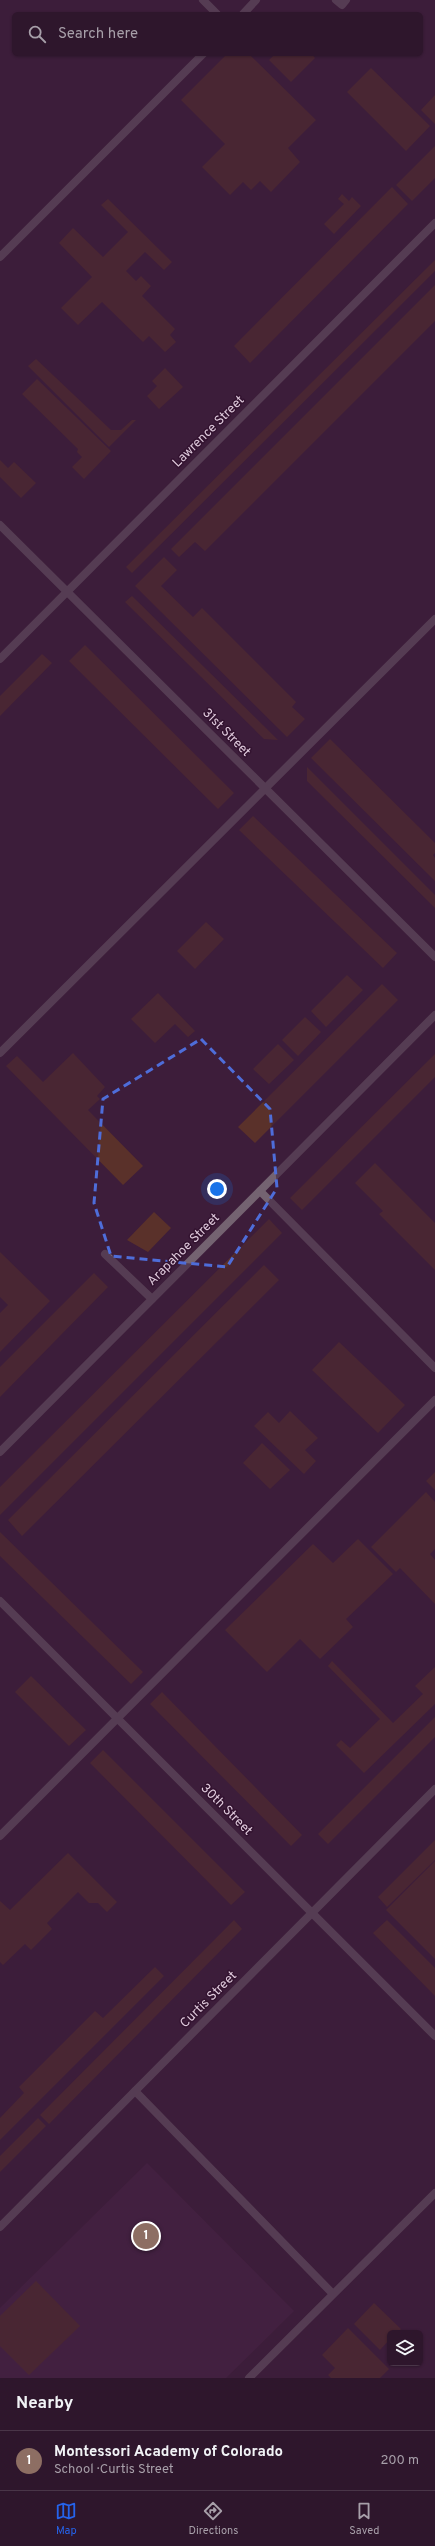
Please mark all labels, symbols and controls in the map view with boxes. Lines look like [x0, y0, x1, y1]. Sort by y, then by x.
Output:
search box [12, 12, 423, 56]
icon: search [26, 23, 48, 45]
text: Search here [58, 25, 138, 44]
street label: Lawrence Street [170, 393, 248, 471]
street label: 31st Street [198, 705, 254, 761]
your location [207, 1179, 227, 1199]
street label: Arapahoe Street [144, 1210, 224, 1290]
street label: 30th Street [197, 1781, 255, 1839]
street label: Curtis Street [177, 1968, 241, 2032]
pin: 1 [133, 2221, 159, 2251]
map controls [387, 2330, 423, 2366]
button: layers [387, 2330, 423, 2366]
text: Nearby [16, 2393, 73, 2415]
text: Montessori Academy of Colorado [54, 2443, 283, 2462]
text: 1 [26, 2453, 32, 2469]
text: 200 m [380, 2453, 419, 2469]
text: School · Curtis Street [54, 2462, 174, 2478]
tab: Map [55, 2500, 77, 2538]
tab: Directions [188, 2500, 238, 2538]
tab: Saved [349, 2500, 380, 2538]

